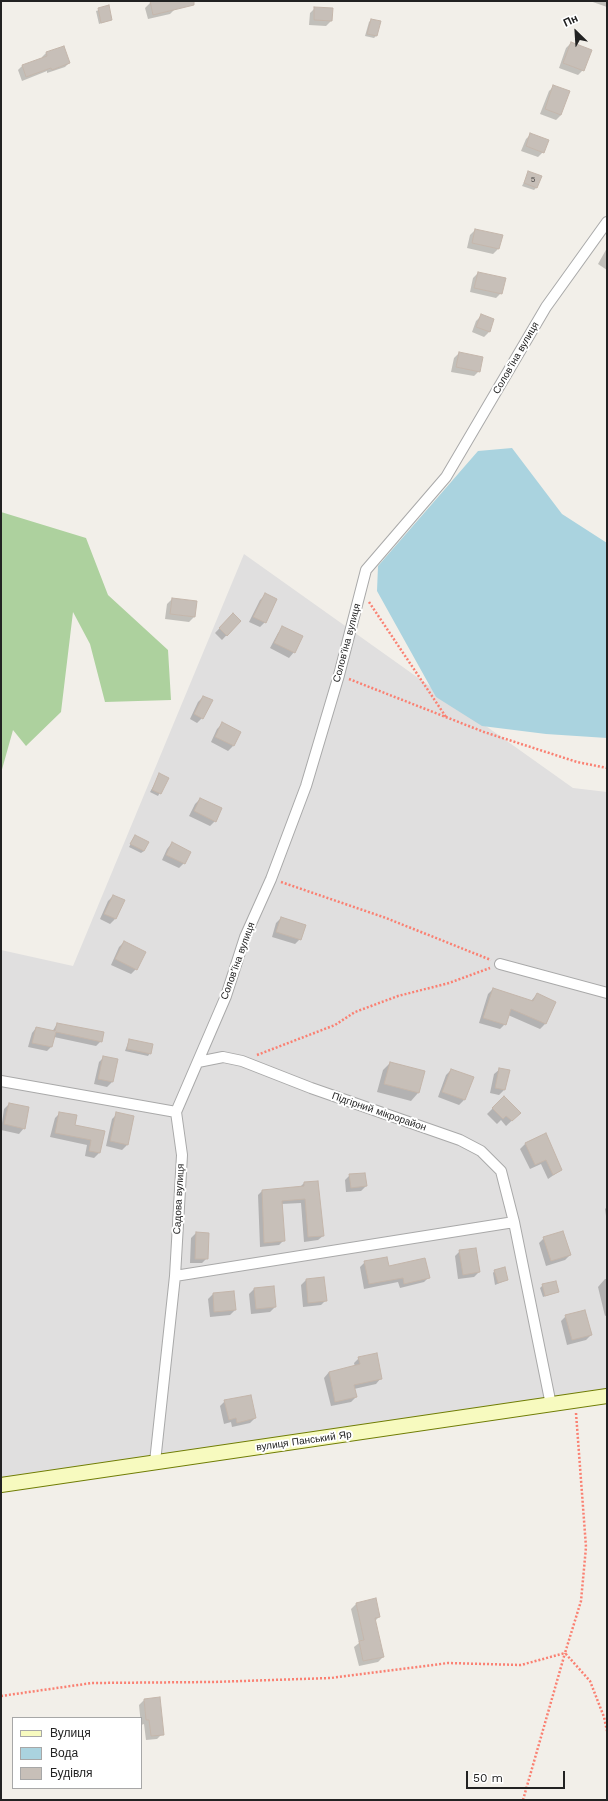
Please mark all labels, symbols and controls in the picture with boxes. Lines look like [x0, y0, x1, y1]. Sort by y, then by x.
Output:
north arrow [556, 12, 596, 52]
text: Пн [561, 12, 580, 30]
house number: 5 [531, 175, 535, 185]
street label: Солов'їна вулиця [490, 320, 542, 396]
street label: Солов'їна вулиця [331, 602, 363, 684]
street label: Солов'їна вулиця [218, 921, 258, 1001]
street label: Підгірний мікрорайон [330, 1090, 428, 1134]
street label: Садова вулиця [171, 1163, 187, 1235]
street label: вулиця Панський Яр [256, 1428, 352, 1454]
legend [12, 1717, 142, 1789]
text: Вулиця [50, 1726, 91, 1740]
text: Вода [50, 1746, 78, 1760]
scale bar [468, 1763, 567, 1789]
text: Будівля [50, 1766, 92, 1780]
text: 50 m [473, 1771, 503, 1785]

